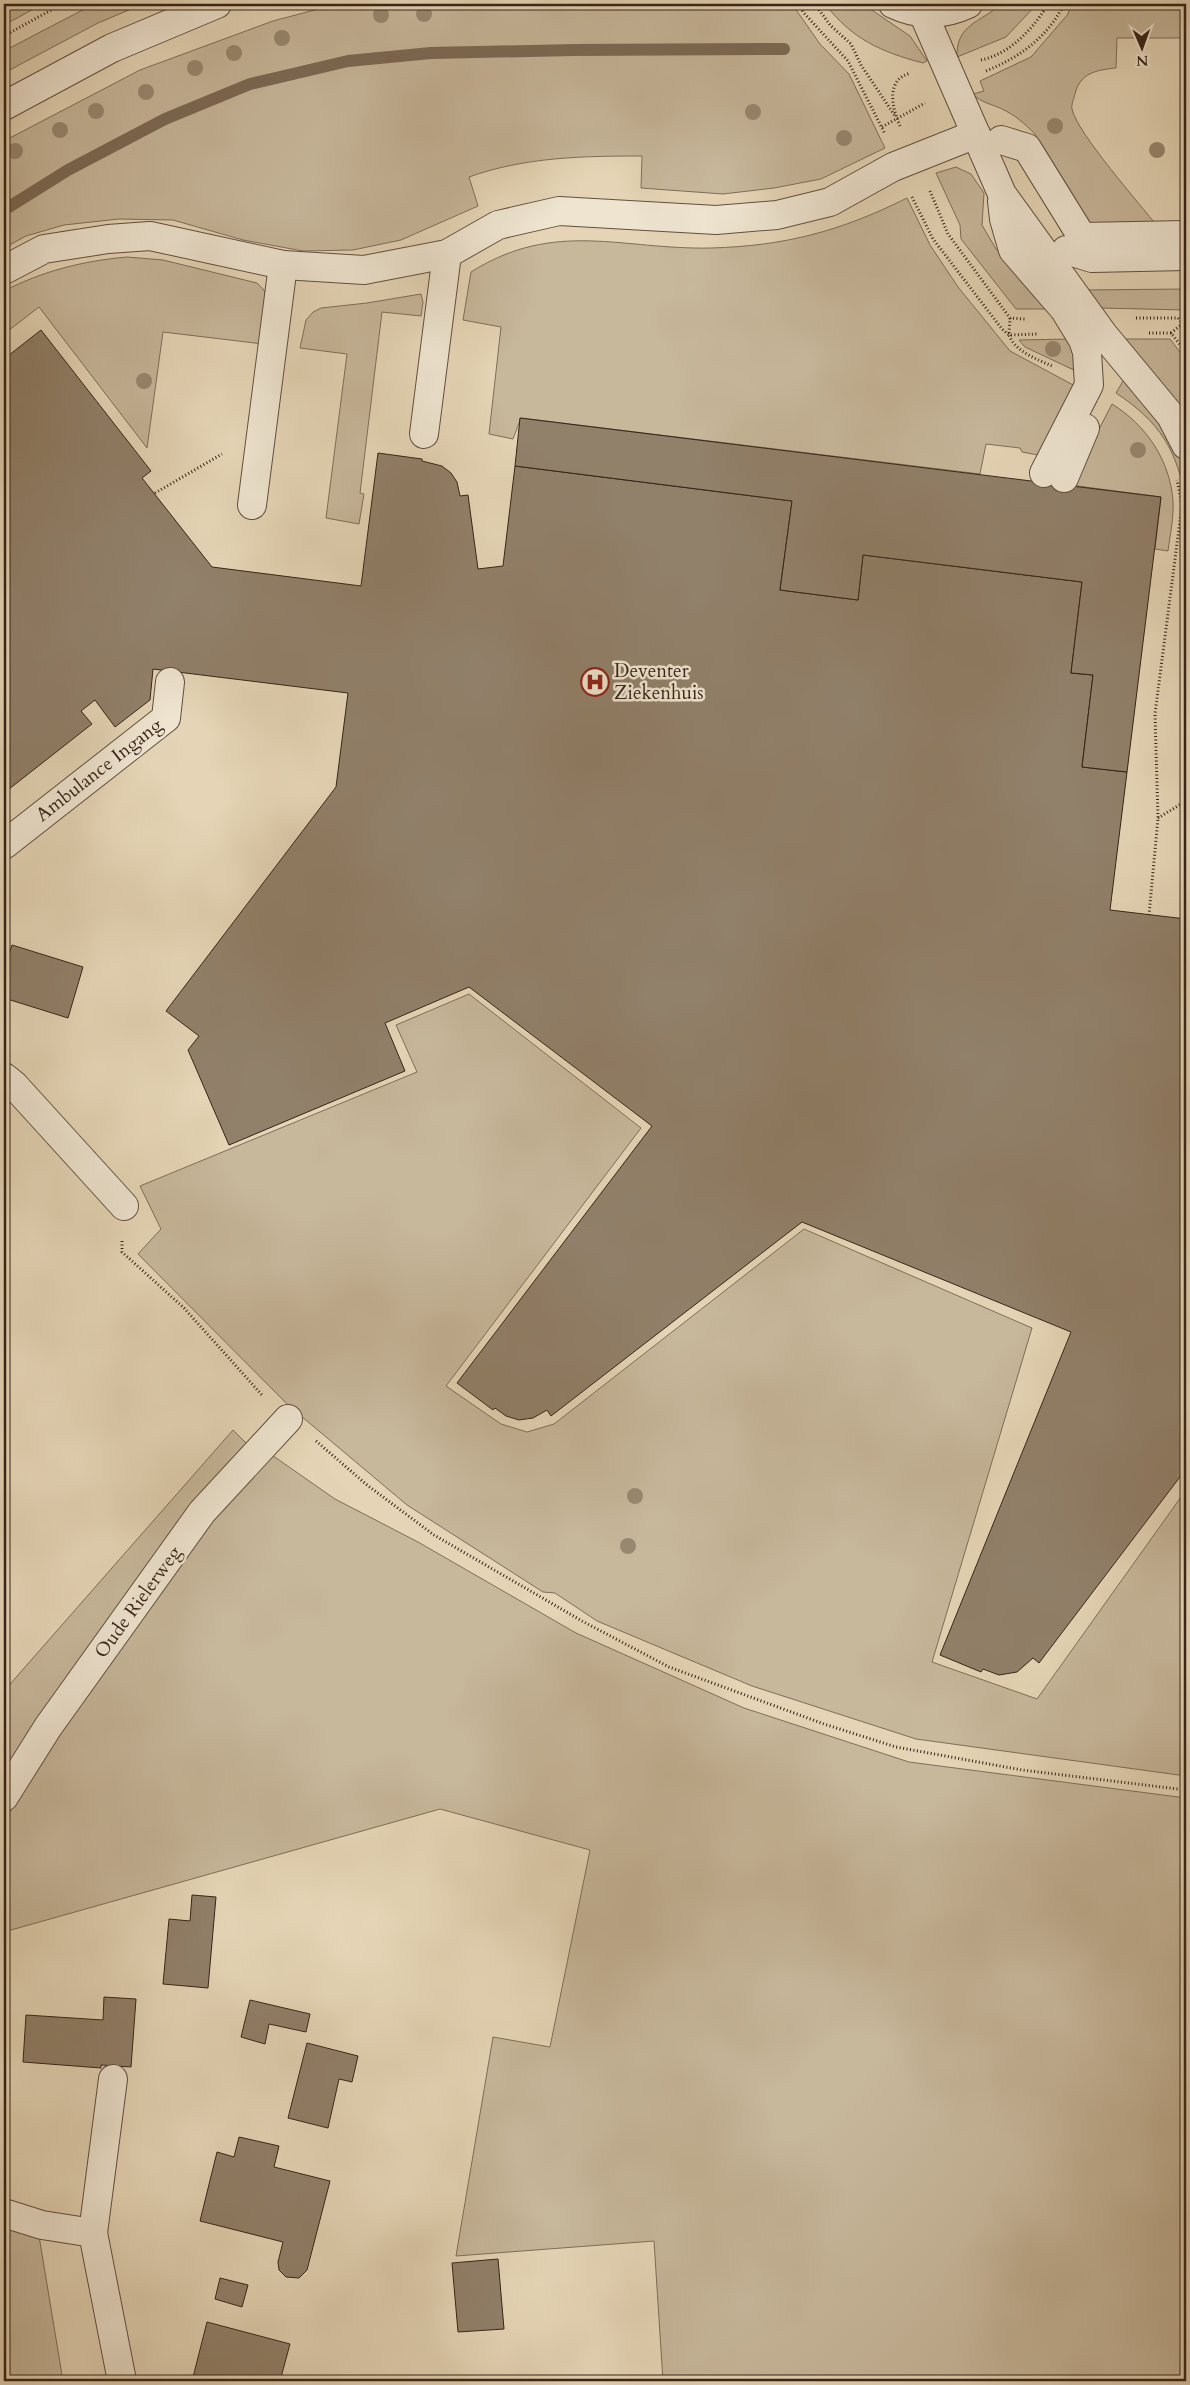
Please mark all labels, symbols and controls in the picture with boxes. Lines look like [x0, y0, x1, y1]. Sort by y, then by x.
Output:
north arrow [1118, 22, 1168, 72]
text: N [1136, 51, 1149, 70]
place label: Deventer Ziekenhuis [614, 658, 704, 706]
hospital icon: Deventer Ziekenhuis [580, 667, 610, 697]
street label: Ambulance Ingang [30, 712, 168, 828]
street label: Oude Rielerweg [88, 1540, 188, 1663]

